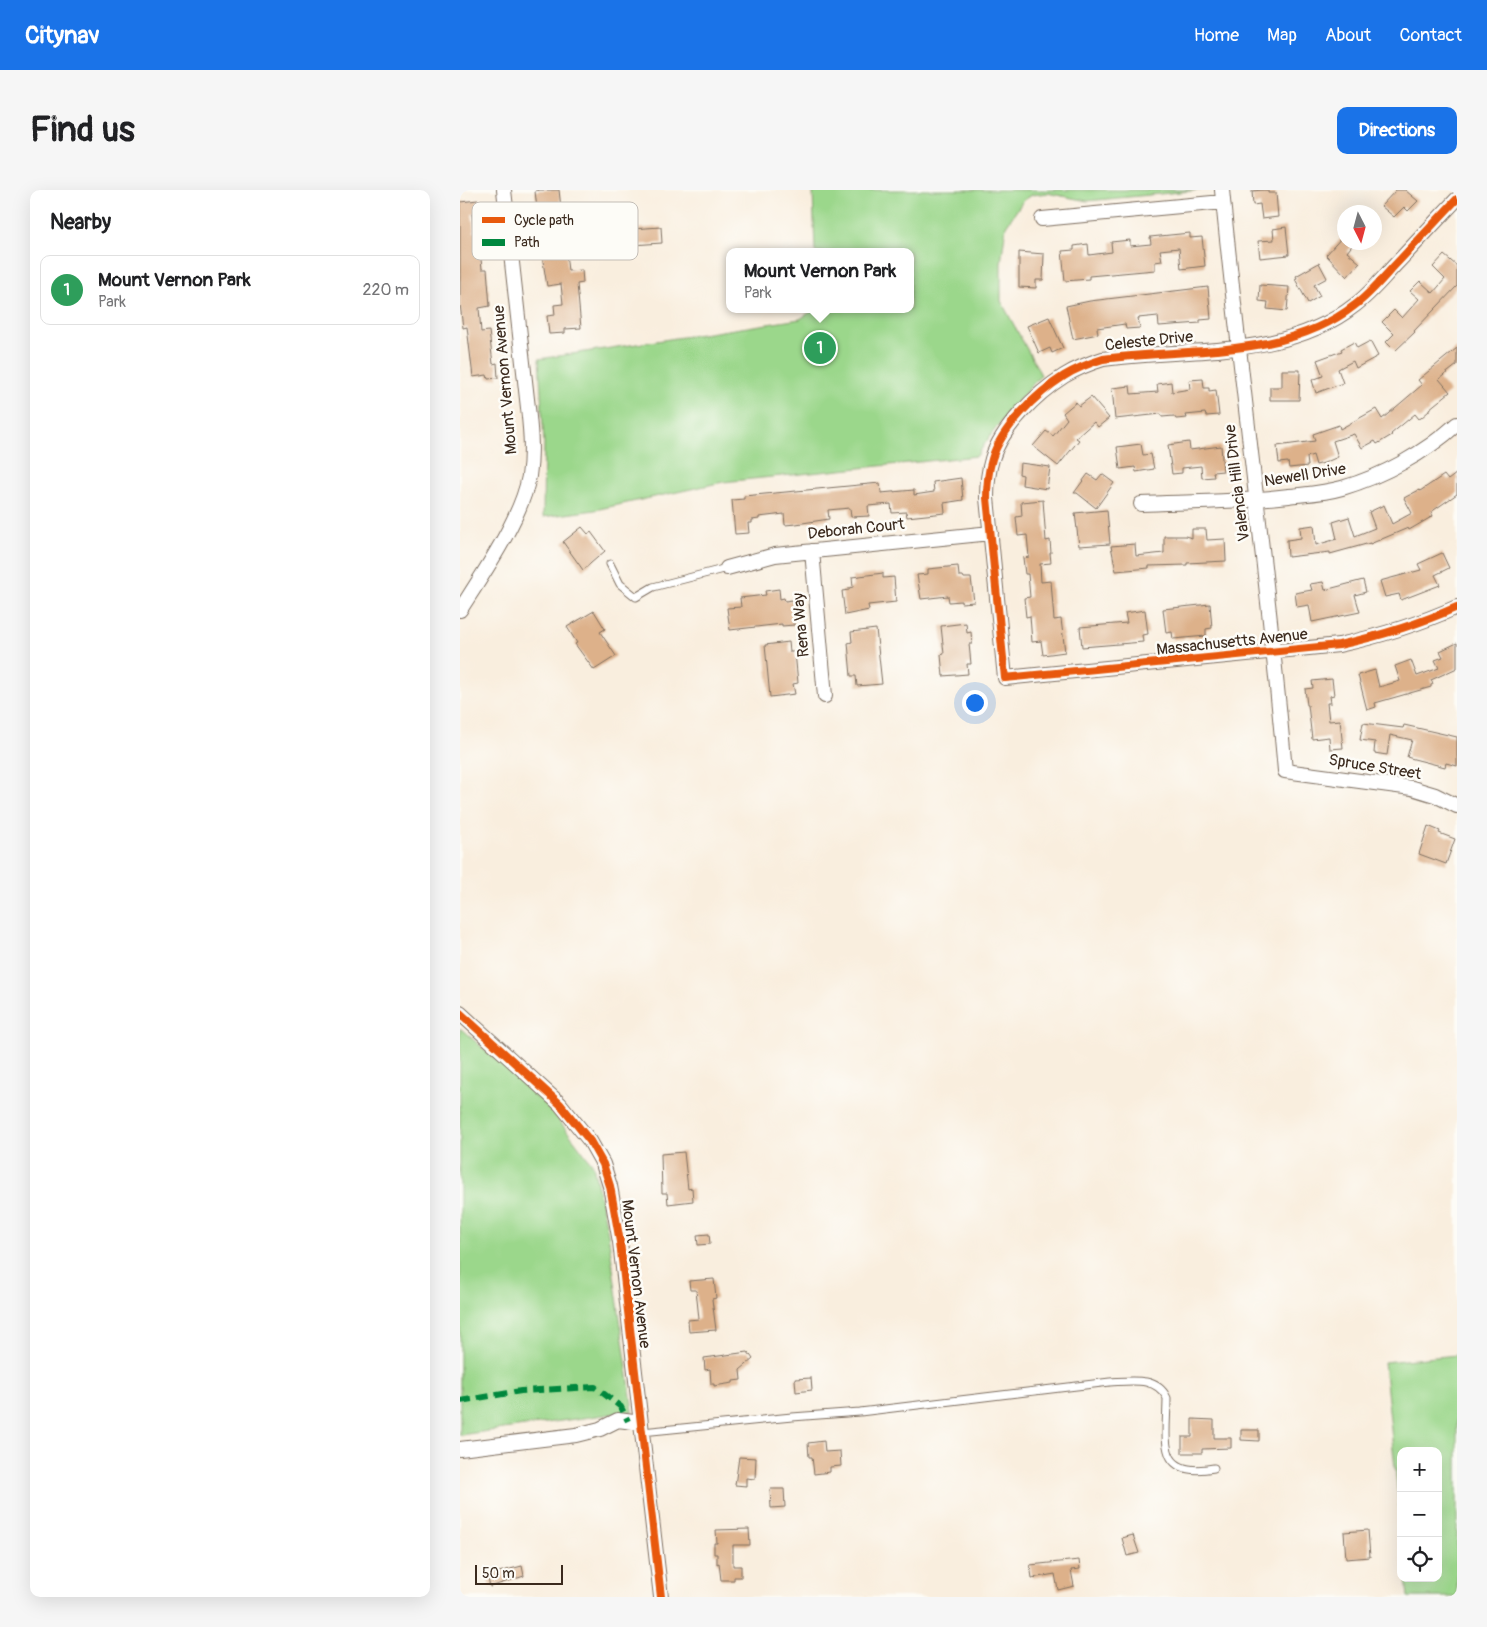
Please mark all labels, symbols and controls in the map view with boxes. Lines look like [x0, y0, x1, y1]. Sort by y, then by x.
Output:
text: Citynav [25, 21, 100, 50]
text: Home [1194, 24, 1239, 47]
text: Map [1267, 24, 1297, 47]
text: About [1325, 24, 1371, 47]
text: Contact [1399, 24, 1462, 47]
button: Directions [1337, 107, 1457, 154]
text: Find us [30, 108, 135, 152]
legend [472, 202, 638, 260]
north arrow [1337, 205, 1382, 250]
text: Nearby [50, 209, 111, 236]
text: Cycle path [514, 212, 574, 229]
text: Path [514, 234, 539, 251]
popup [726, 248, 914, 313]
text: Mount Vernon Park [744, 259, 896, 283]
text: Mount Vernon Park [98, 268, 251, 292]
text: 1 [64, 280, 70, 300]
text: 220 m [363, 280, 409, 300]
text: Park [744, 283, 772, 303]
text: Park [98, 292, 126, 312]
street label: Mount Vernon Avenue [489, 304, 521, 455]
street label: Celeste Drive [1104, 326, 1194, 356]
pin: 1 [804, 329, 836, 367]
street label: Valencia Hill Drive [1220, 423, 1254, 543]
street label: Newell Drive [1263, 459, 1347, 491]
street label: Deborah Court [807, 514, 906, 544]
street label: Rena Way [788, 592, 814, 658]
street label: Massachusetts Avenue [1155, 624, 1309, 660]
your location [962, 690, 988, 716]
street label: Spruce Street [1327, 750, 1423, 784]
street label: Mount Vernon Avenue [617, 1198, 655, 1350]
map controls [1397, 1447, 1442, 1582]
button: + [1397, 1447, 1442, 1492]
button: − [1397, 1492, 1442, 1537]
button: locate [1397, 1537, 1442, 1582]
scale bar [475, 1562, 562, 1585]
text: 50 m [482, 1565, 515, 1582]

